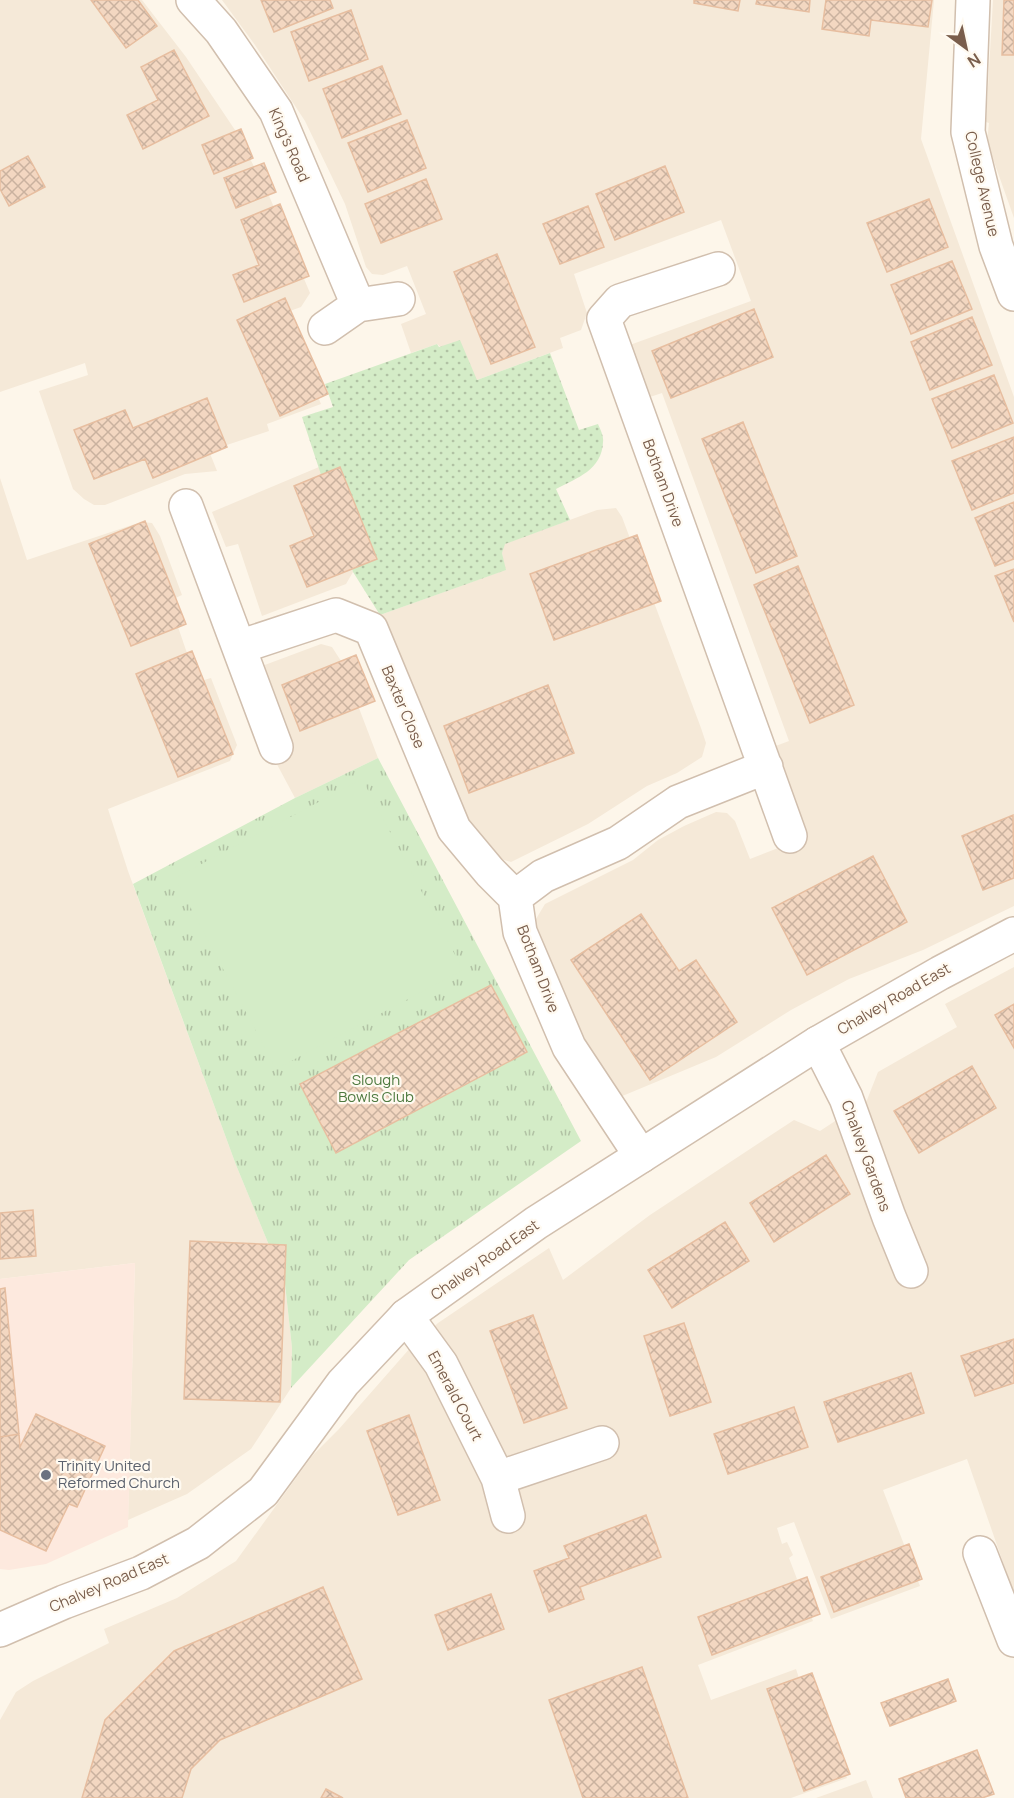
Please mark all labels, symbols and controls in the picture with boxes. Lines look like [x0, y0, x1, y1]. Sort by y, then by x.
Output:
north arrow [936, 18, 996, 78]
text: N [963, 48, 985, 73]
street label: King's Road [264, 105, 315, 185]
street label: College Avenue [960, 129, 1005, 239]
street label: Botham Drive [638, 436, 689, 530]
street label: Baxter Close [377, 662, 430, 752]
street label: Botham Drive [512, 922, 565, 1016]
street label: Chalvey Road East [833, 958, 954, 1040]
park label: Slough Bowls Club [338, 1069, 414, 1107]
street label: Chalvey Gardens [837, 1097, 896, 1214]
street label: Chalvey Road East [426, 1214, 543, 1305]
street label: Emerald Court [423, 1347, 488, 1444]
place label: Trinity United Reformed Church [58, 1455, 180, 1493]
marker: Trinity United Reformed Church [39, 1468, 53, 1482]
street label: Chalvey Road East [46, 1548, 172, 1617]

